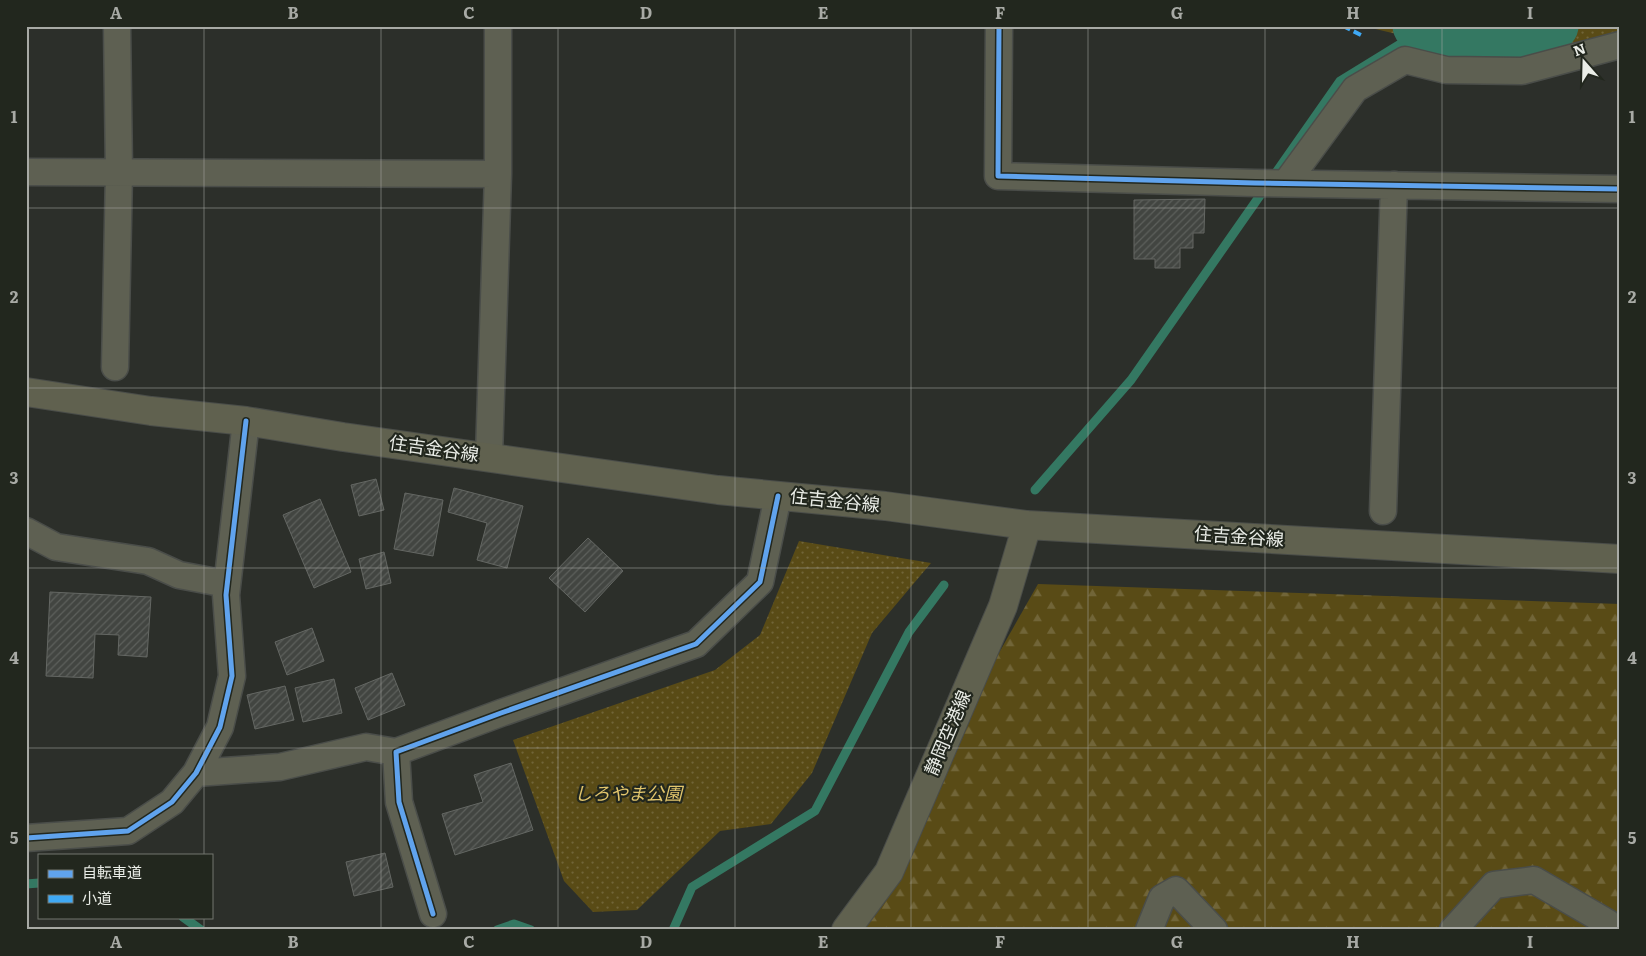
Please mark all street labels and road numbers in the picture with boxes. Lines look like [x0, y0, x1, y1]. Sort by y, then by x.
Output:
street label: 住吉金谷線 [388, 428, 481, 467]
street label: 住吉金谷線 [789, 481, 881, 518]
street label: 住吉金谷線 [1193, 519, 1285, 552]
street label: 静岡空港線 [917, 686, 977, 779]

